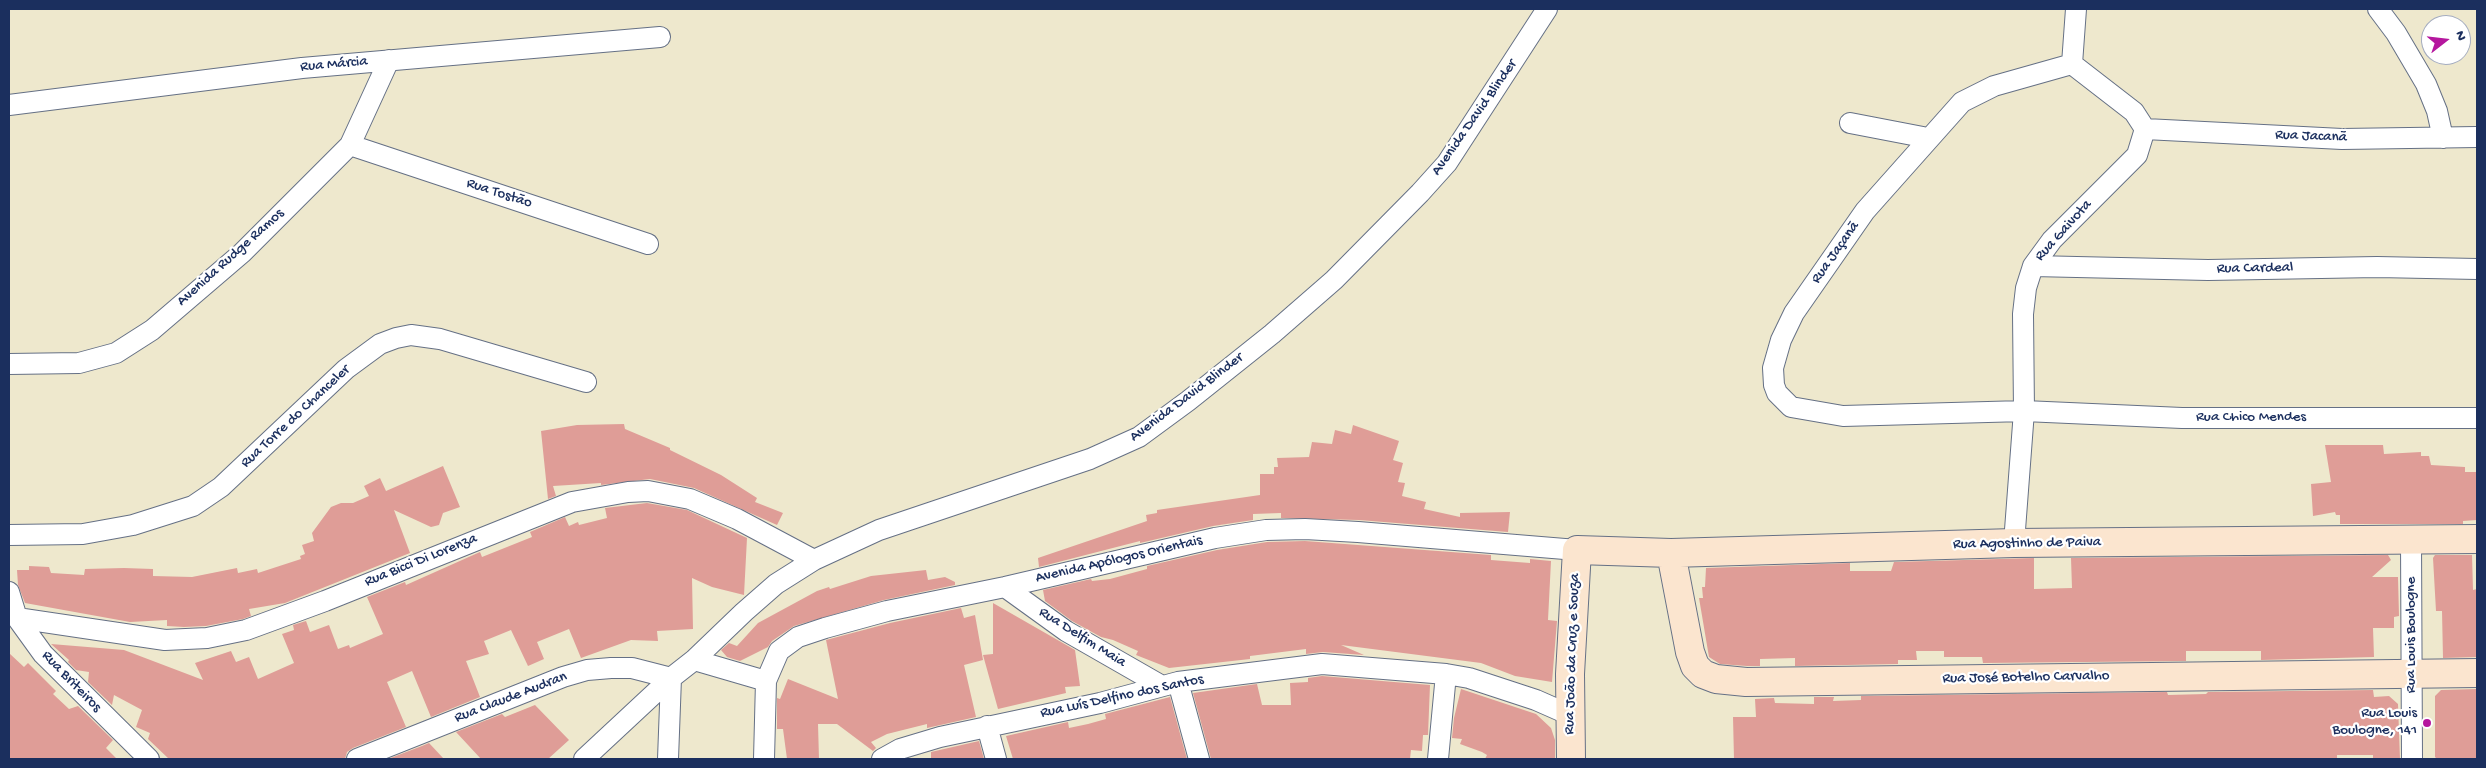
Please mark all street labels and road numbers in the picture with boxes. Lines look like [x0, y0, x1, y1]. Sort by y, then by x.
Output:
street label: Rua Márcia [300, 53, 368, 77]
street label: Avenida David Blinder [1428, 56, 1522, 180]
street label: Rua Jacanã [2275, 127, 2347, 147]
street label: Rua Tostão [464, 175, 534, 213]
street label: Rua Gaivota [2032, 196, 2096, 266]
street label: Avenida Rudge Ramos [174, 205, 288, 311]
street label: Rua Jaçanã [1808, 218, 1864, 288]
street label: Rua Cardeal [2216, 259, 2294, 279]
street label: Avenida David Blinder [1127, 349, 1247, 447]
street label: Rua Torre do Chanceler [237, 362, 355, 472]
street label: Rua Chico Mendes [2196, 409, 2306, 427]
street label: Rua Bicci Di Lorenza [362, 530, 480, 592]
street label: Avenida Apólogos Orientais [1034, 532, 1204, 588]
street label: Rua Agostinho de Paiva [1953, 534, 2101, 554]
street label: Rua João da Cruz e Souza [1561, 573, 1585, 735]
street label: Rua Louis Boulogne [2403, 577, 2421, 693]
street label: Rua Delfim Maia [1035, 604, 1129, 672]
street label: Rua Briteiros [37, 647, 105, 717]
street label: Rua Claude Audran [452, 668, 570, 728]
street label: Rua José Botelho Carvalho [1942, 668, 2110, 688]
street label: Rua Luís Delfino dos Santos [1039, 671, 1205, 723]

